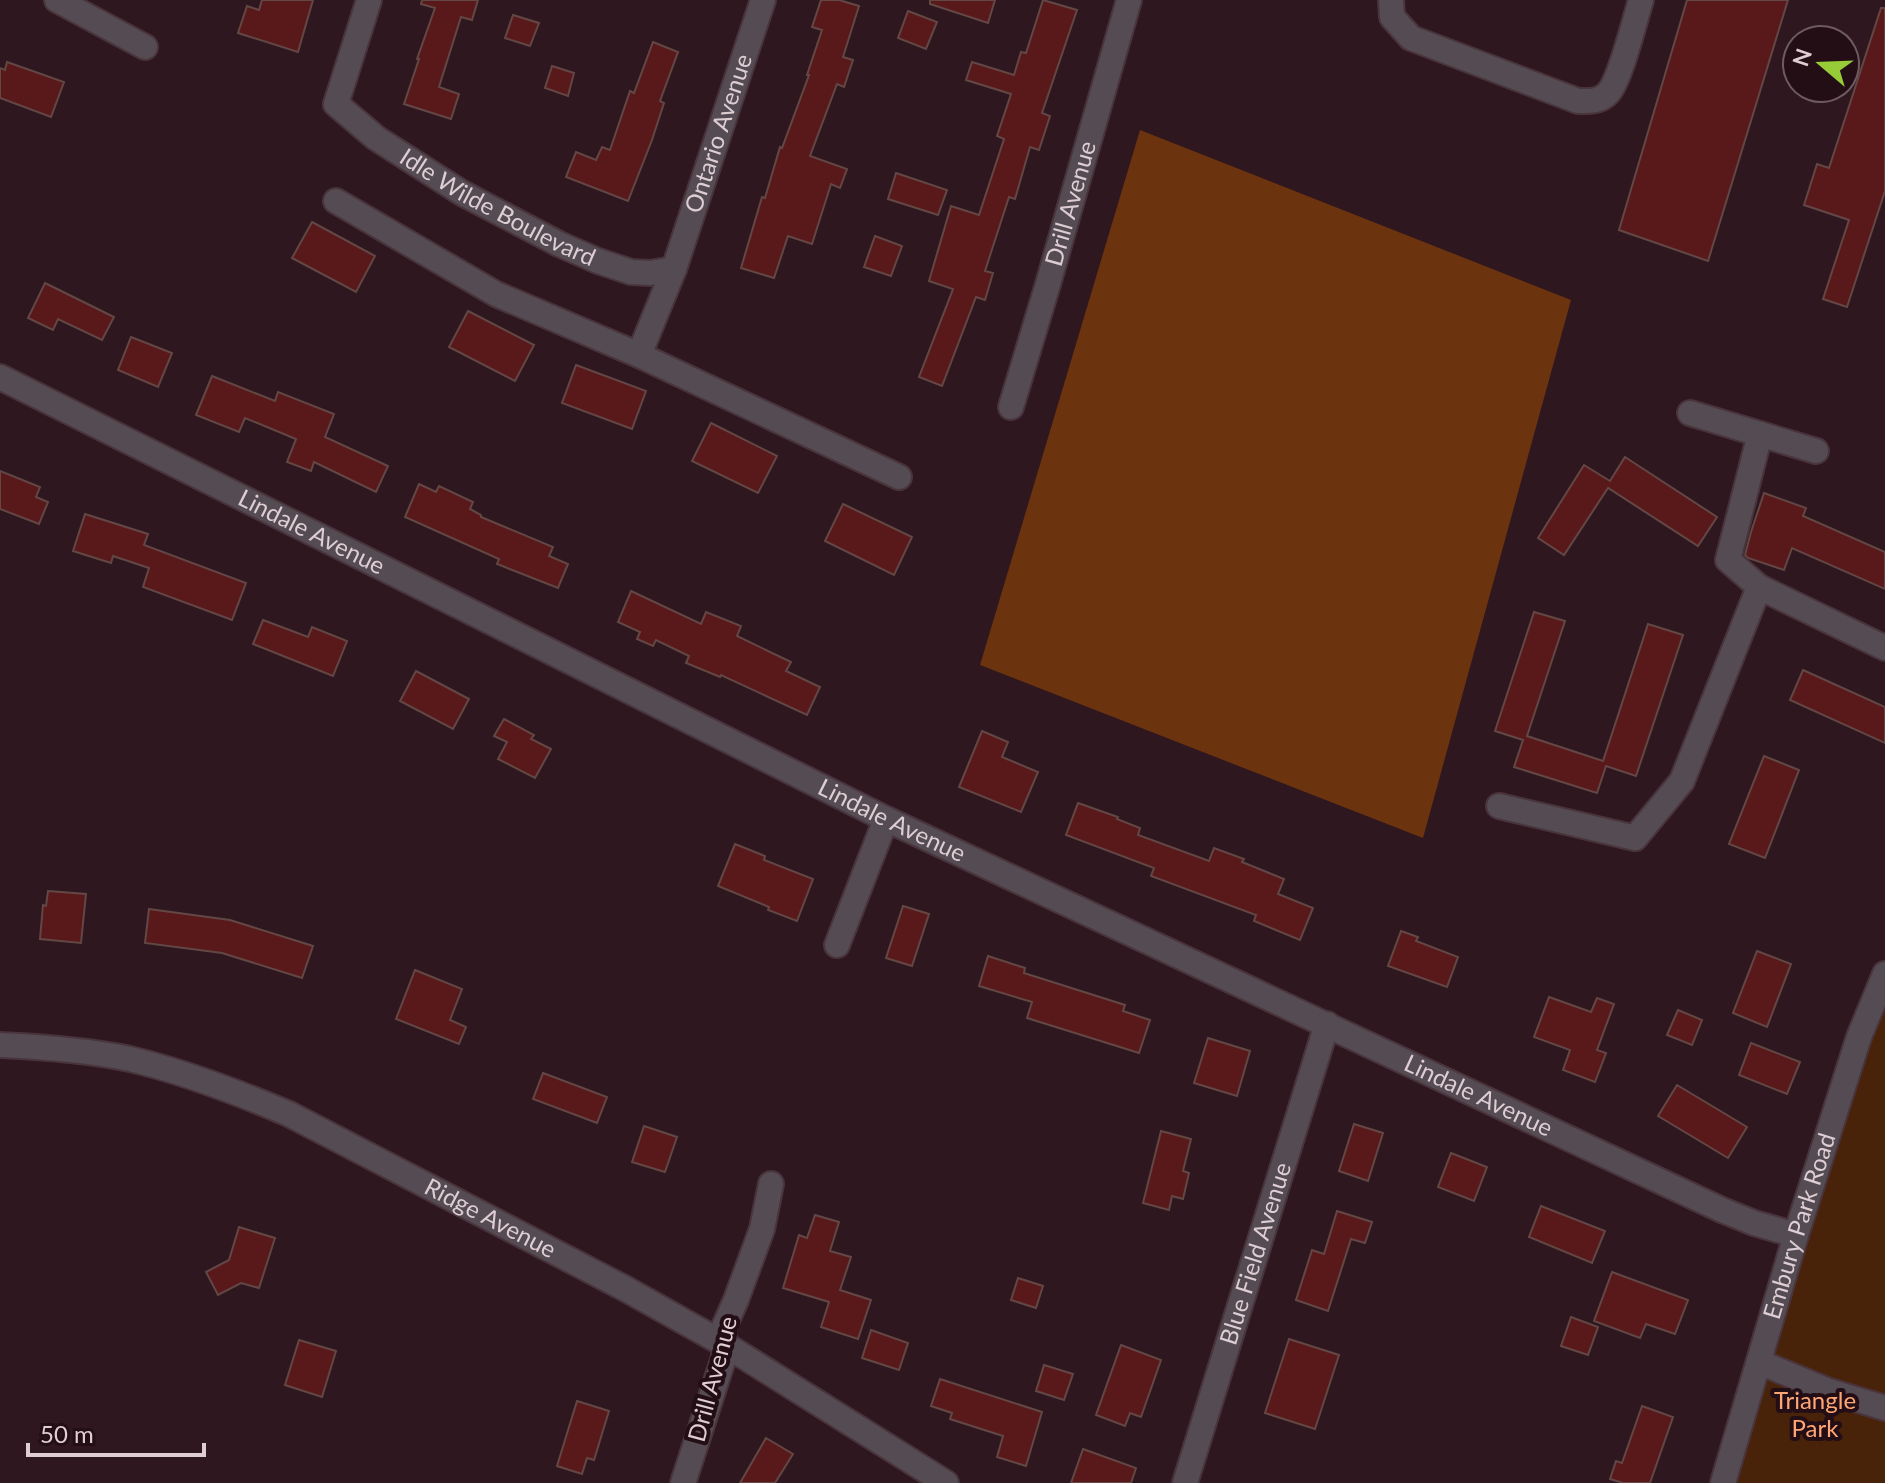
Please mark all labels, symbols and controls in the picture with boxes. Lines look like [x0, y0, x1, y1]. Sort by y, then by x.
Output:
north arrow [1781, 24, 1861, 104]
text: N [1786, 45, 1817, 70]
street label: Ontario Avenue [678, 50, 757, 216]
street label: Drill Avenue [1038, 137, 1101, 269]
street label: Idle Wilde Boulevard [395, 141, 600, 271]
street label: Lindale Avenue [234, 482, 390, 580]
street label: Lindale Avenue [814, 772, 971, 867]
street label: Lindale Avenue [1400, 1048, 1558, 1142]
street label: Embury Park Road [1756, 1129, 1841, 1322]
street label: Blue Field Avenue [1213, 1159, 1296, 1348]
street label: Ridge Avenue [420, 1171, 561, 1263]
street label: Drill Avenue [681, 1313, 742, 1444]
park label: Triangle Park [1774, 1385, 1856, 1442]
scale bar [28, 1407, 204, 1457]
text: 50 m [40, 1419, 94, 1448]

